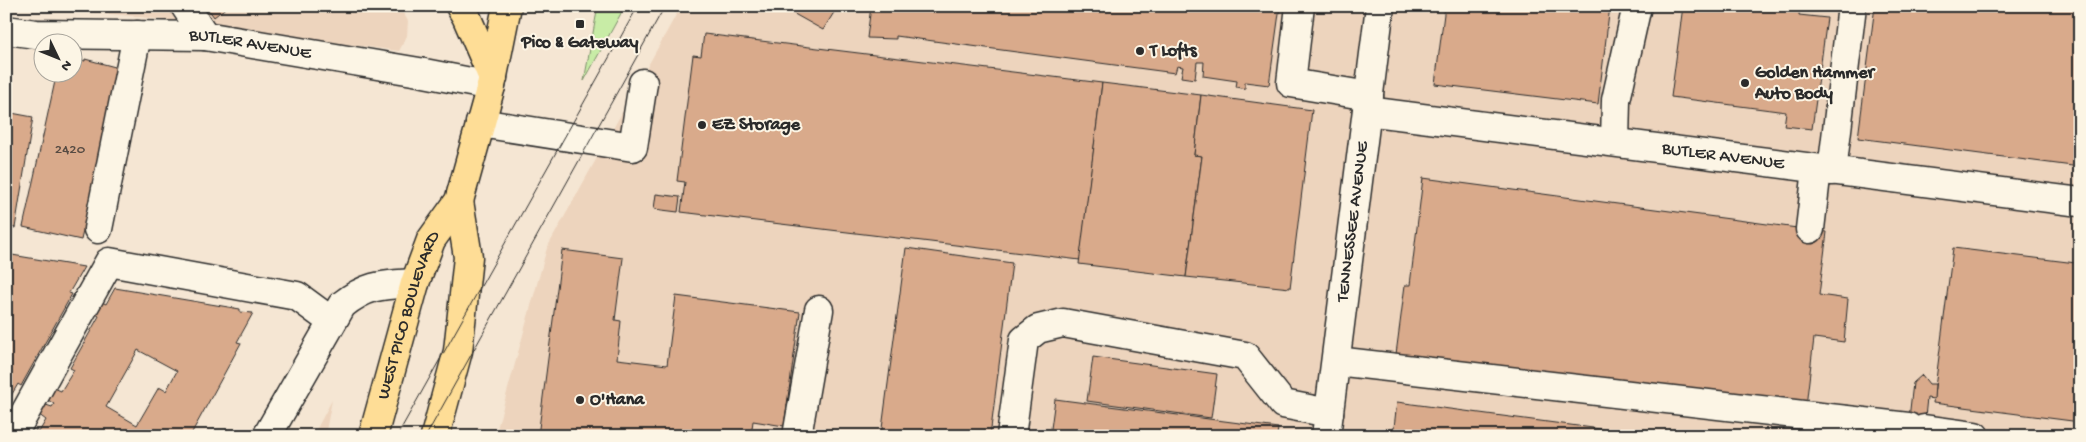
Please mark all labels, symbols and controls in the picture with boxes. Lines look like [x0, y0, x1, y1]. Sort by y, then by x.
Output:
marker: Pico & Gateway [574, 18, 586, 30]
street label: BUTLER AVENUE [188, 25, 313, 64]
north arrow [32, 32, 82, 82]
place label: Pico & Gateway [521, 33, 639, 54]
place label: T Lofts [1148, 41, 1198, 62]
marker: T Lofts [1134, 45, 1146, 57]
text: N [56, 56, 75, 74]
place label: Golden Hammer Auto Body [1754, 63, 1876, 105]
marker: Golden Hammer Auto Body [1739, 77, 1751, 89]
place label: EZ Storage [712, 115, 801, 136]
marker: EZ Storage [696, 119, 708, 131]
street label: BUTLER AVENUE [1660, 138, 1786, 175]
street label: TENNESSEE AVENUE [1332, 139, 1373, 304]
house number: 2420 [55, 141, 86, 159]
street label: WEST PICO BOULEVARD [373, 226, 445, 402]
place label: O'Hana [590, 390, 645, 411]
marker: O'Hana [574, 394, 586, 406]

